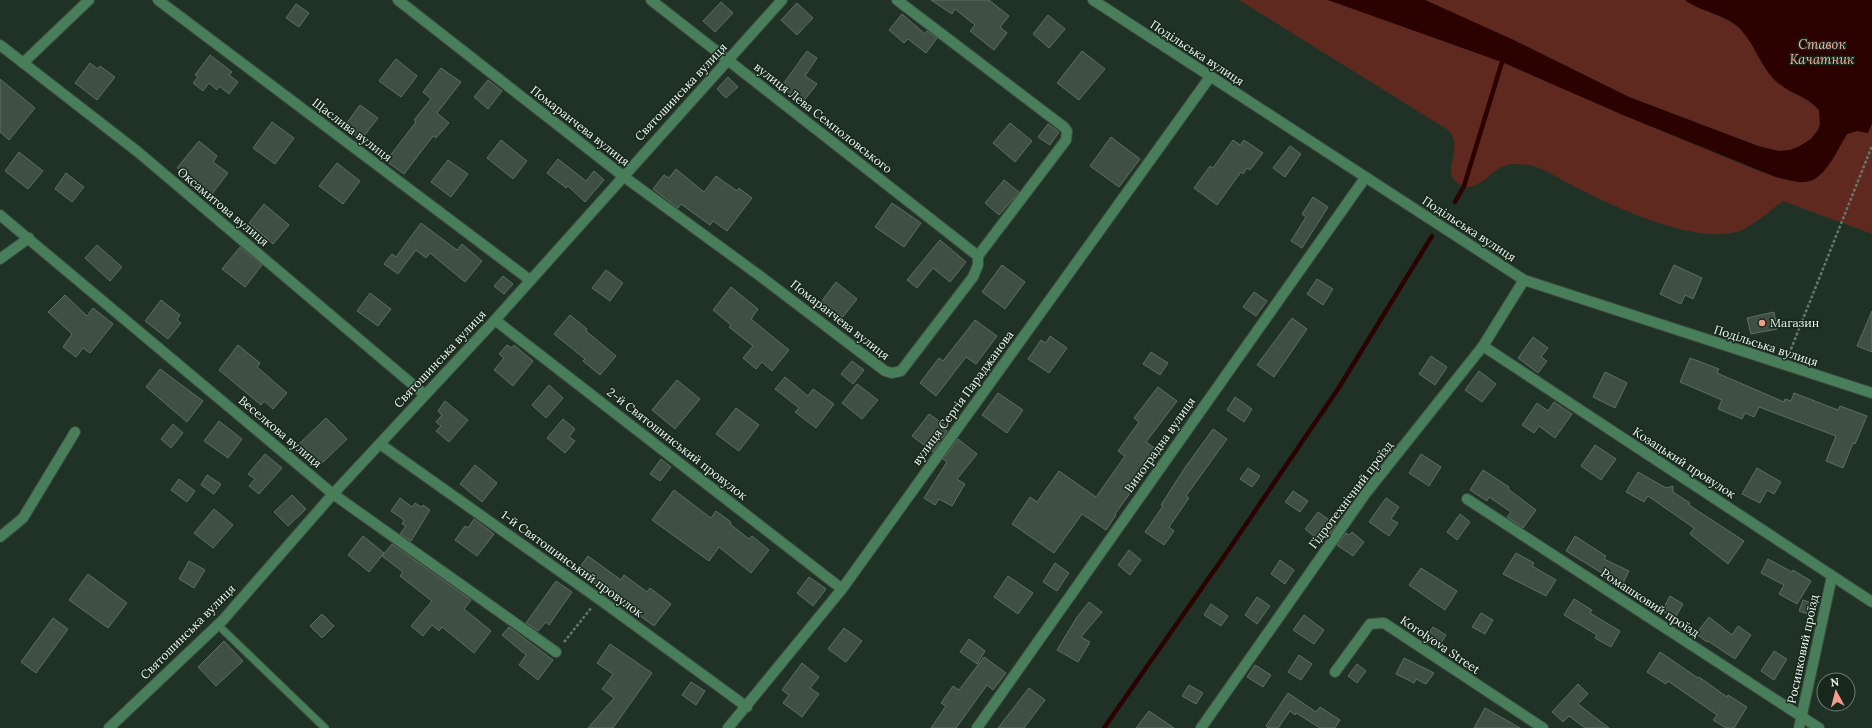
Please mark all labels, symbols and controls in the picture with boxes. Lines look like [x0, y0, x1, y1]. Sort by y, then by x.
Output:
street label: Подільська вулиця [1148, 17, 1247, 89]
water label: Ставок Качатник [1790, 36, 1855, 68]
street label: Святошинська вулиця [631, 40, 730, 144]
street label: вулиця Лева Семполовського [751, 59, 895, 176]
street label: Помаранчева вулиця [528, 82, 633, 169]
street label: Щаслива вулиця [309, 95, 395, 164]
street label: Оксамитова вулиця [175, 164, 272, 249]
street label: Подільська вулиця [1420, 193, 1519, 265]
street label: Помаранчева вулиця [788, 276, 893, 363]
street label: Святошинська вулиця [390, 307, 489, 411]
place label: Магазин [1770, 315, 1819, 330]
marker: Магазин [1757, 318, 1767, 328]
street label: Подільська вулиця [1712, 322, 1820, 369]
street label: вулиця Сергія Параджанова [909, 327, 1016, 468]
street label: 2-й Святошинський провулок [604, 384, 751, 503]
street label: Веселкова вулиця [236, 392, 325, 471]
street label: Виноградна вулиця [1121, 394, 1198, 495]
street label: Козацький провулок [1630, 424, 1739, 502]
street label: Гідротехнічний проїзд [1305, 438, 1396, 551]
street label: 1-й Святошинський провулок [498, 507, 647, 620]
street label: Ромашковий проїзд [1598, 565, 1702, 640]
street label: Святошинська вулиця [137, 581, 238, 682]
street label: Росинковий проїзд [1784, 593, 1821, 705]
street label: Korolyova Street [1398, 612, 1483, 677]
north arrow [1816, 672, 1856, 712]
text: N [1830, 675, 1840, 690]

